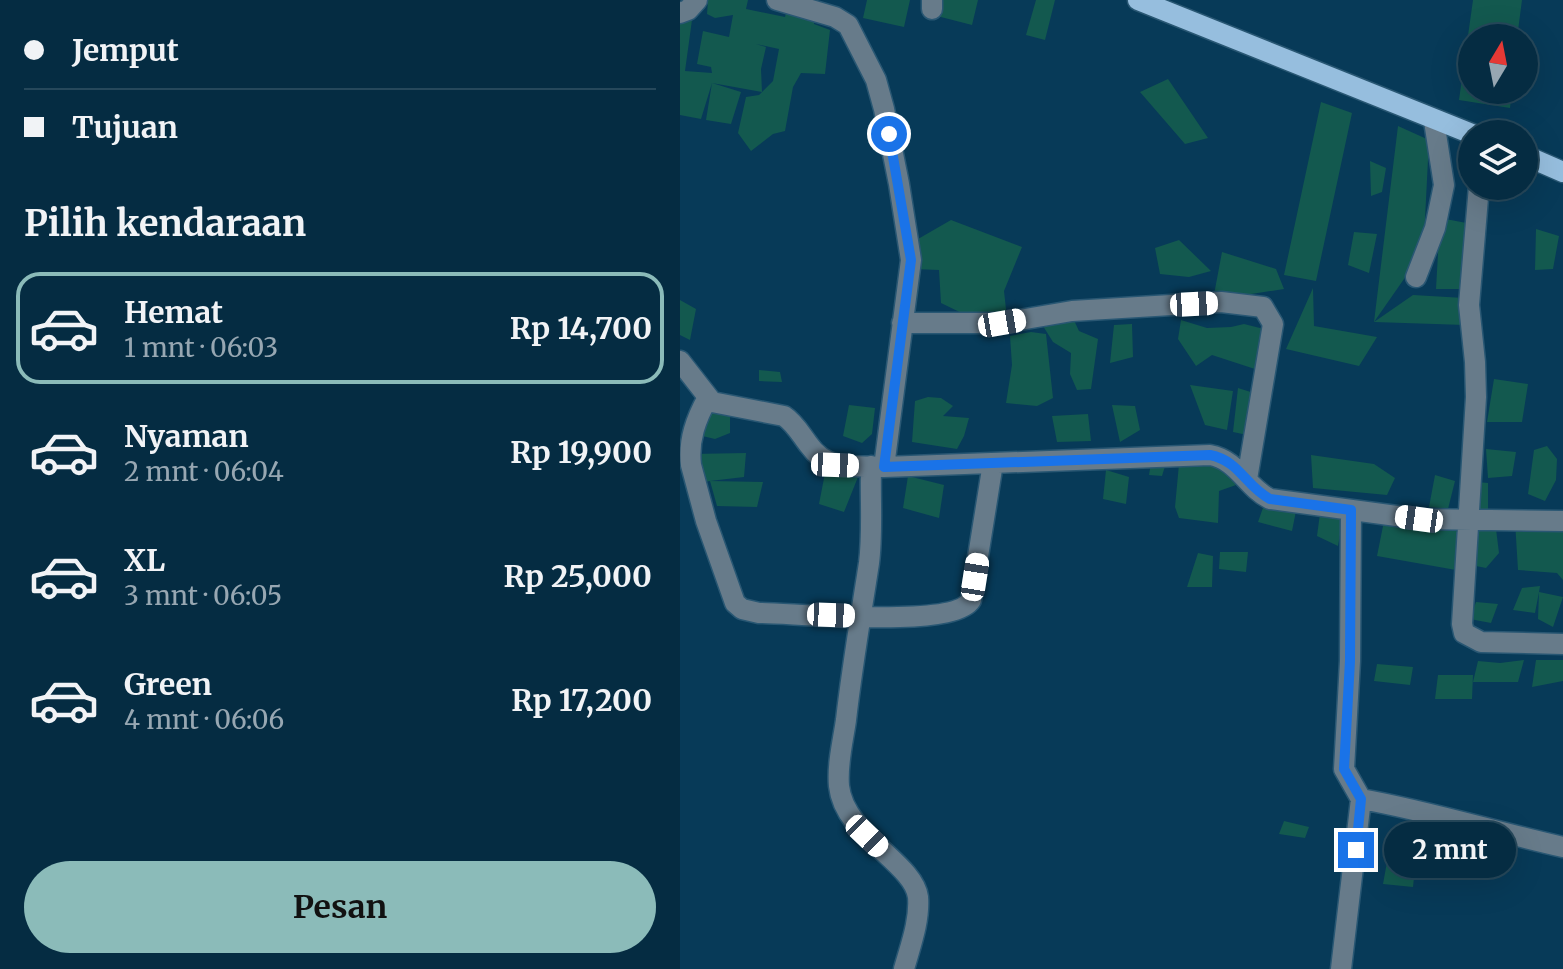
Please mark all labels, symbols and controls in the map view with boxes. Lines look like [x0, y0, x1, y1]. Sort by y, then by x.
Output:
north arrow [1458, 24, 1538, 104]
map controls [1458, 24, 1538, 200]
text: Jemput [72, 31, 179, 69]
text: Tujuan [72, 108, 178, 146]
route start [871, 116, 907, 152]
button: layers [1458, 120, 1538, 200]
text: Pilih kendaraan [24, 201, 306, 246]
car [1169, 291, 1219, 317]
icon: car [28, 292, 100, 364]
text: Hemat [124, 293, 223, 331]
car [976, 307, 1028, 339]
text: Rp 14,700 [510, 309, 652, 347]
text: 1 mnt · 06:03 [124, 331, 278, 364]
icon: car [28, 416, 100, 488]
text: Nyaman [124, 417, 249, 455]
text: Rp 19,900 [510, 433, 652, 471]
car [811, 452, 859, 478]
text: 2 mnt · 06:04 [124, 455, 284, 488]
car [1394, 504, 1444, 534]
icon: car [28, 540, 100, 612]
text: XL [124, 541, 165, 579]
car [959, 551, 991, 603]
text: Rp 25,000 [504, 557, 652, 595]
text: 3 mnt · 06:05 [124, 579, 282, 612]
car [807, 602, 855, 628]
icon: car [28, 664, 100, 736]
text: Green [124, 665, 212, 703]
text: Rp 17,200 [511, 681, 652, 719]
text: 4 mnt · 06:06 [124, 703, 284, 736]
car [841, 811, 893, 861]
callout: 2 mnt [1384, 822, 1516, 878]
route end [1338, 832, 1374, 868]
text: 2 mnt [1412, 833, 1488, 866]
button: Pesan [24, 861, 656, 953]

